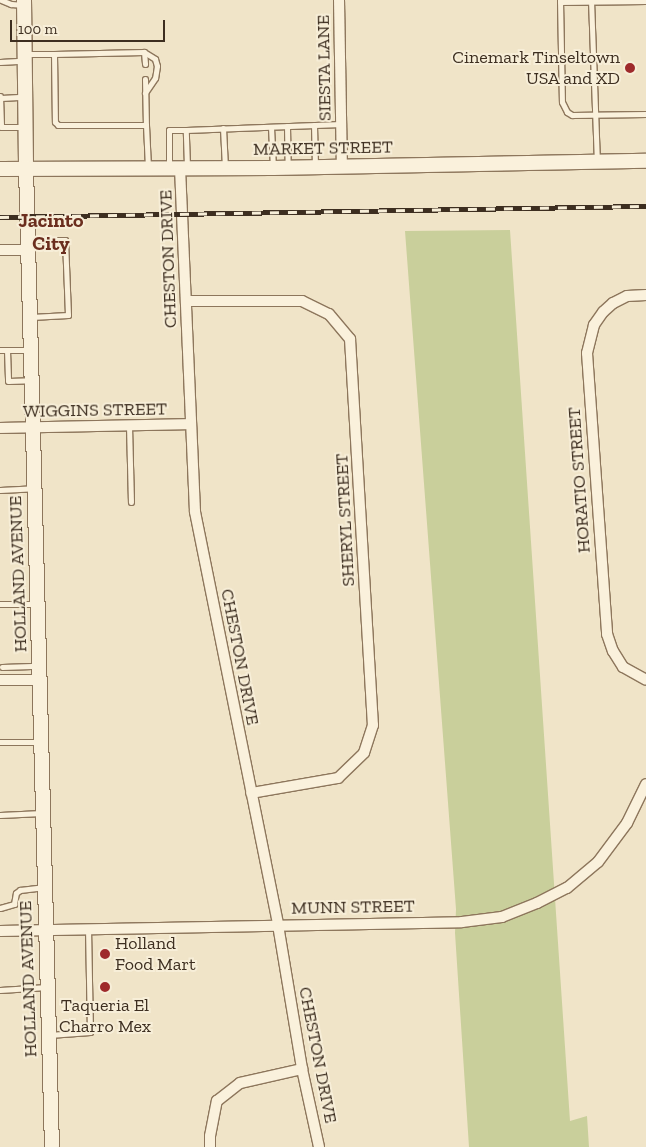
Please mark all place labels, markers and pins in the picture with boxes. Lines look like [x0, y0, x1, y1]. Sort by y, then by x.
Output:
place label: Cinemark Tinseltown USA and XD [452, 47, 620, 90]
marker: Cinemark Tinseltown USA and XD [624, 62, 636, 74]
place label: Holland Food Mart [115, 933, 196, 976]
marker: Holland Food Mart [99, 948, 111, 960]
marker: Taqueria El Charro Mex [99, 981, 111, 993]
place label: Taqueria El Charro Mex [59, 995, 151, 1038]

